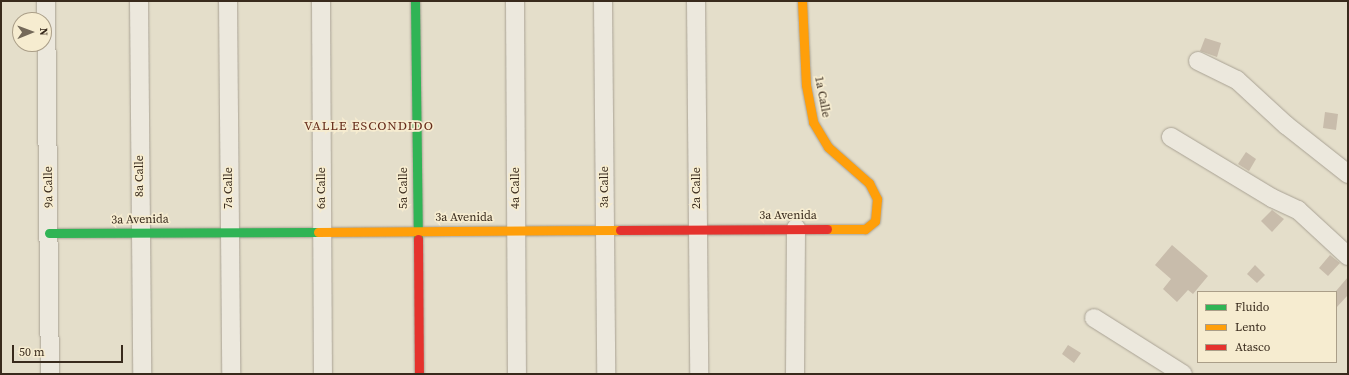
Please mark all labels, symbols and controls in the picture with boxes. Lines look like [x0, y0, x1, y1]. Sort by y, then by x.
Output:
north arrow [12, 12, 52, 52]
text: N [36, 28, 51, 36]
street label: 1a Calle [811, 75, 833, 119]
district label: VALLE ESCONDIDO [304, 118, 434, 134]
street label: 8a Calle [133, 155, 147, 197]
street label: 9a Calle [41, 166, 57, 208]
street label: 3a Calle [598, 166, 612, 208]
street label: 7a Calle [222, 167, 236, 209]
street label: 6a Calle [315, 167, 329, 209]
street label: 5a Calle [397, 167, 411, 209]
street label: 4a Calle [509, 167, 523, 209]
street label: 2a Calle [690, 167, 704, 209]
street label: 3a Avenida [759, 209, 817, 223]
street label: 3a Avenida [435, 211, 493, 225]
street label: 3a Avenida [111, 212, 169, 228]
legend [1197, 291, 1337, 363]
text: Fluido [1235, 299, 1269, 315]
text: Lento [1235, 319, 1266, 335]
scale bar [14, 337, 125, 363]
text: Atasco [1235, 339, 1270, 355]
text: 50 m [19, 344, 45, 360]

